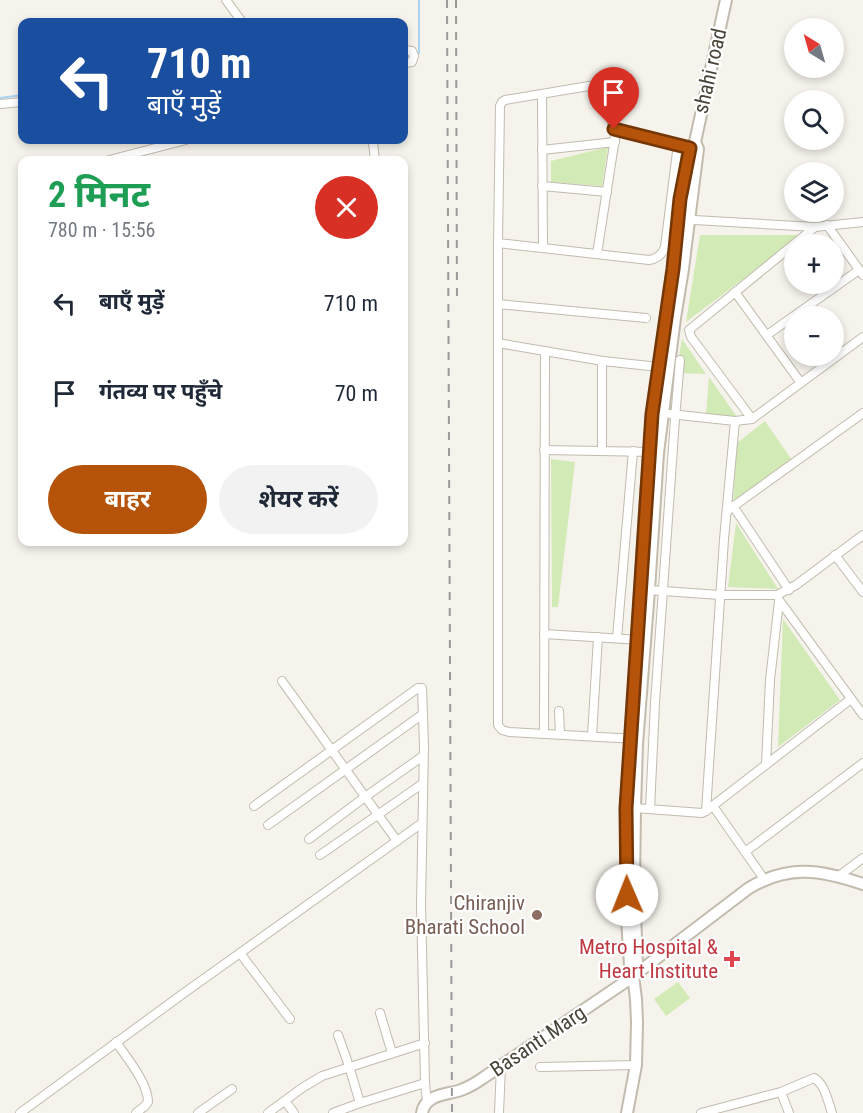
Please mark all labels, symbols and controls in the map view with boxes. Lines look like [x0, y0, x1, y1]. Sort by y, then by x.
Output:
north arrow [784, 18, 844, 78]
map controls [784, 18, 844, 366]
street label: shahi road [689, 26, 731, 116]
text: 710 m [147, 39, 252, 88]
icon: left [48, 42, 126, 120]
pin [588, 67, 639, 129]
icon: arrive [597, 76, 630, 109]
text: बाएँ मुड़ें [147, 89, 221, 121]
button: search [784, 90, 844, 150]
button: layers [784, 162, 844, 222]
text: 2 मिनट [48, 174, 150, 216]
button: close [315, 176, 378, 239]
text: 780 m · 15:56 [48, 218, 155, 242]
button: + [784, 234, 844, 294]
icon: left [48, 287, 81, 320]
text: बाएँ मुड़ें [99, 289, 164, 314]
text: 710 m [324, 291, 378, 316]
button: − [784, 306, 844, 366]
icon: arrive [48, 377, 81, 410]
text: गंतव्य पर पहुँचे [99, 379, 222, 404]
text: 70 m [335, 381, 378, 406]
button: बाहर [48, 465, 207, 534]
button: शेयर करें [219, 465, 378, 534]
position arrow [595, 863, 659, 927]
place label: Chiranjiv Bharati School [405, 891, 525, 939]
marker: Chiranjiv Bharati School [530, 908, 544, 922]
place label: Metro Hospital & Heart Institute [579, 935, 719, 983]
marker: Metro Hospital & Heart Institute [723, 950, 741, 968]
street label: Basanti Marg [486, 1000, 590, 1082]

